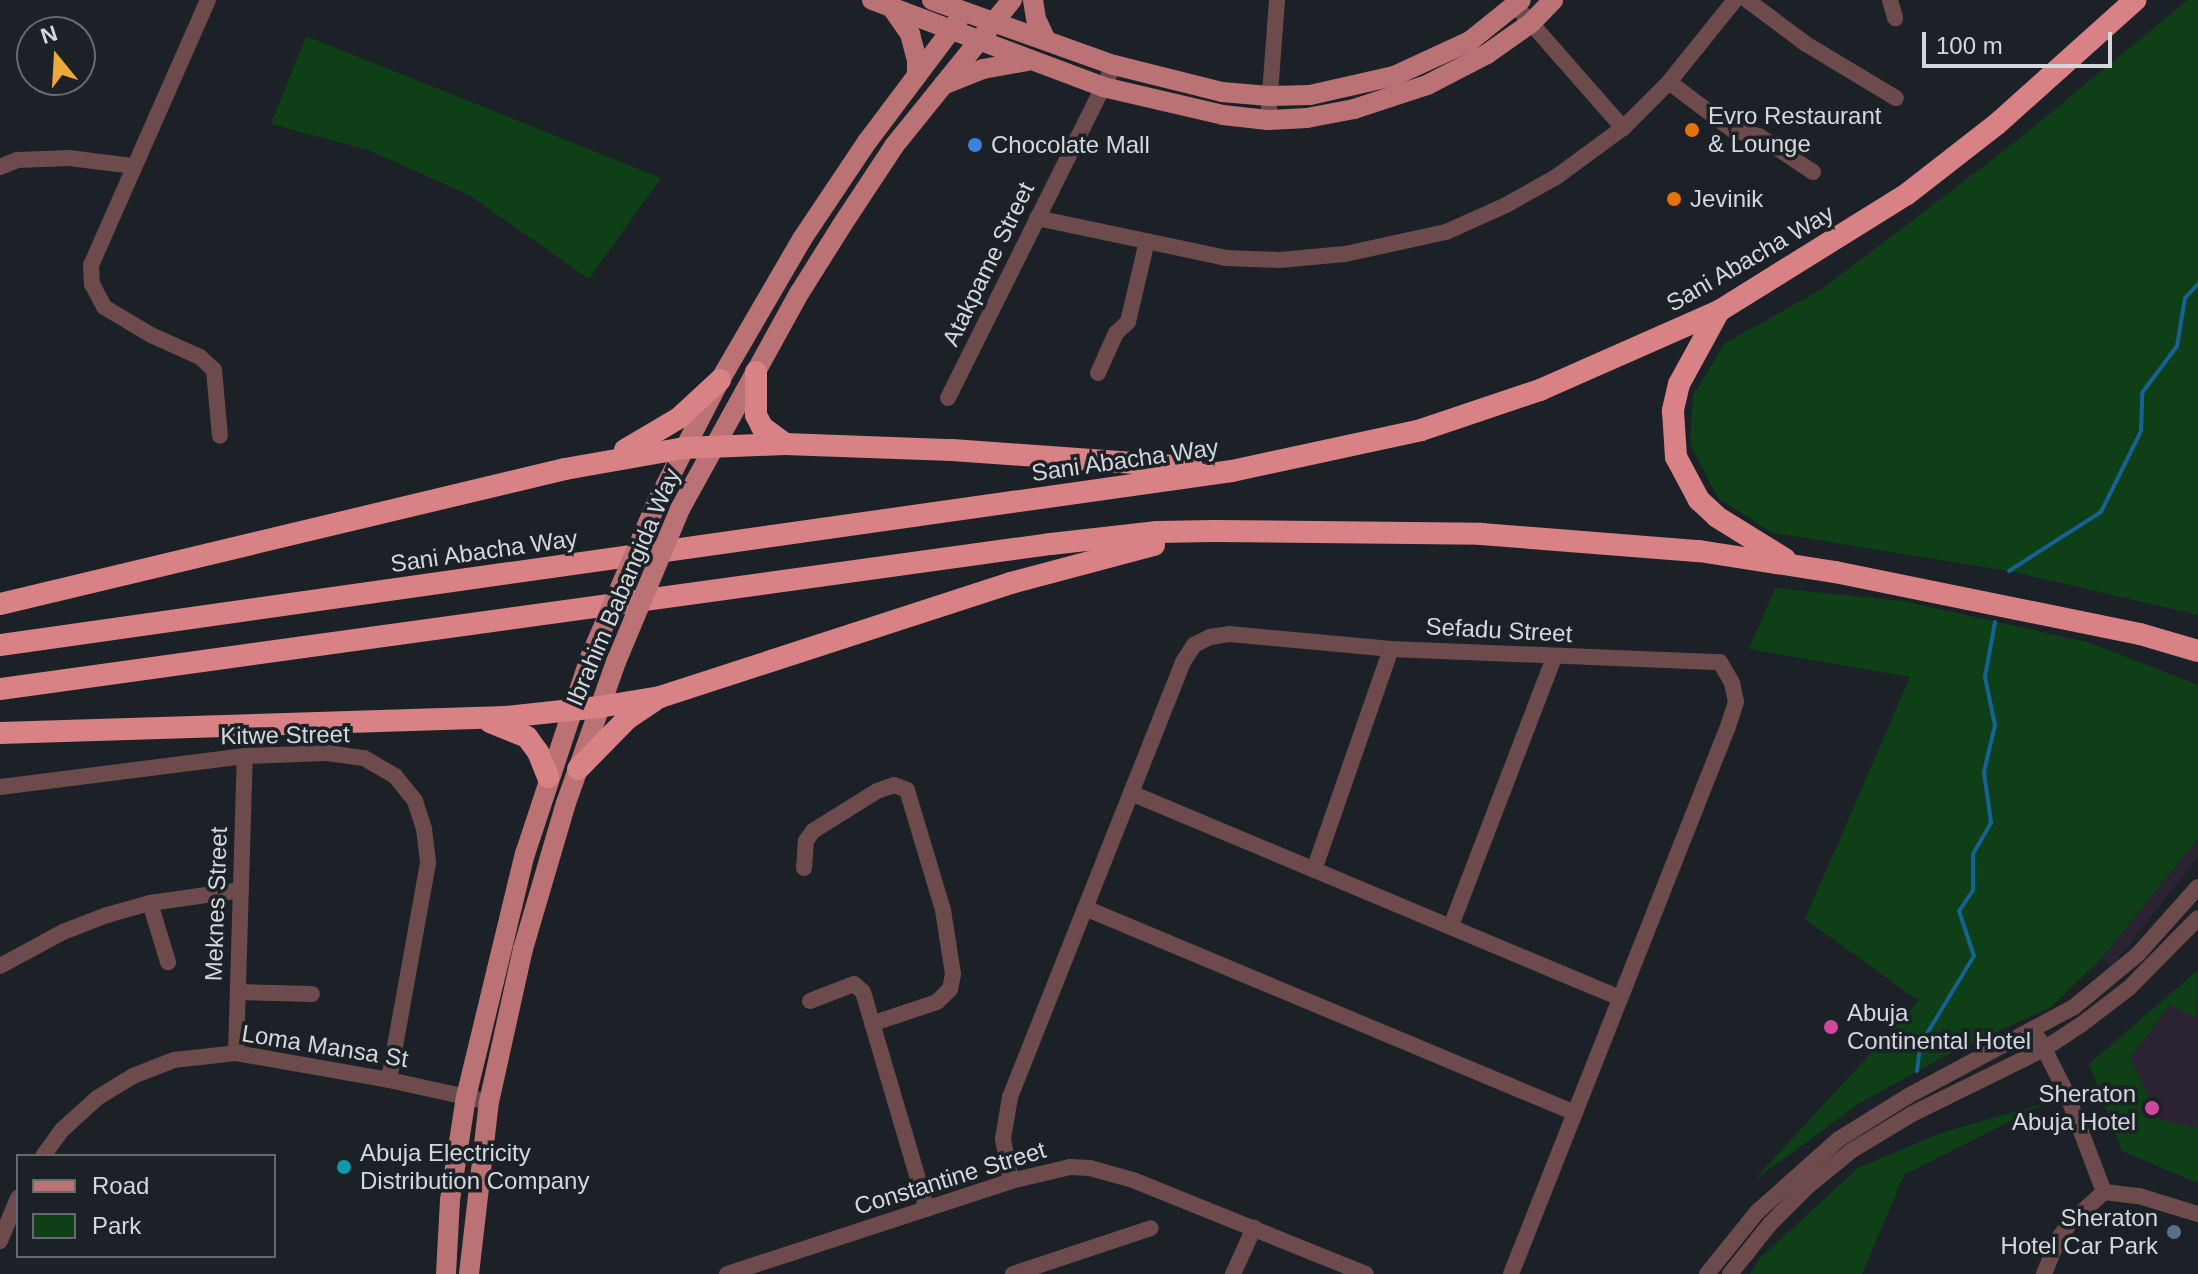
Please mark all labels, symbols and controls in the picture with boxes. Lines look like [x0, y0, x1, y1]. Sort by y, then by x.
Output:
north arrow [16, 16, 96, 96]
scale bar [1926, 16, 2116, 66]
text: N [38, 20, 60, 49]
text: 100 m [1936, 32, 2003, 59]
place label: Evro Restaurant & Lounge [1708, 102, 1881, 158]
marker: Evro Restaurant & Lounge [1683, 121, 1701, 139]
place label: Chocolate Mall [991, 131, 1150, 159]
marker: Chocolate Mall [966, 136, 984, 154]
street label: Atakpame Street [936, 177, 1040, 351]
place label: Jevinik [1690, 185, 1763, 213]
marker: Jevinik [1665, 190, 1683, 208]
street label: Sani Abacha Way [1661, 198, 1839, 318]
street label: Sani Abacha Way [1029, 433, 1221, 487]
street label: Ibrahim Babangida Way [560, 464, 686, 710]
street label: Sani Abacha Way [388, 524, 580, 578]
street label: Sefadu Street [1425, 612, 1573, 648]
street label: Kitwe Street [220, 719, 350, 751]
street label: Meknes Street [199, 826, 233, 982]
place label: Abuja Continental Hotel [1847, 999, 2031, 1055]
marker: Abuja Continental Hotel [1822, 1018, 1840, 1036]
street label: Loma Mansa St [240, 1019, 410, 1073]
place label: Sheraton Abuja Hotel [2012, 1080, 2136, 1136]
marker: Sheraton Abuja Hotel [2143, 1099, 2161, 1117]
street label: Constantine Street [851, 1135, 1049, 1221]
place label: Abuja Electricity Distribution Company [360, 1139, 589, 1195]
legend [16, 1154, 276, 1258]
marker: Abuja Electricity Distribution Company [335, 1158, 353, 1176]
text: Road [92, 1172, 149, 1199]
place label: Sheraton Hotel Car Park [2001, 1204, 2158, 1260]
text: Park [92, 1212, 141, 1239]
marker: Sheraton Hotel Car Park [2165, 1223, 2183, 1241]

